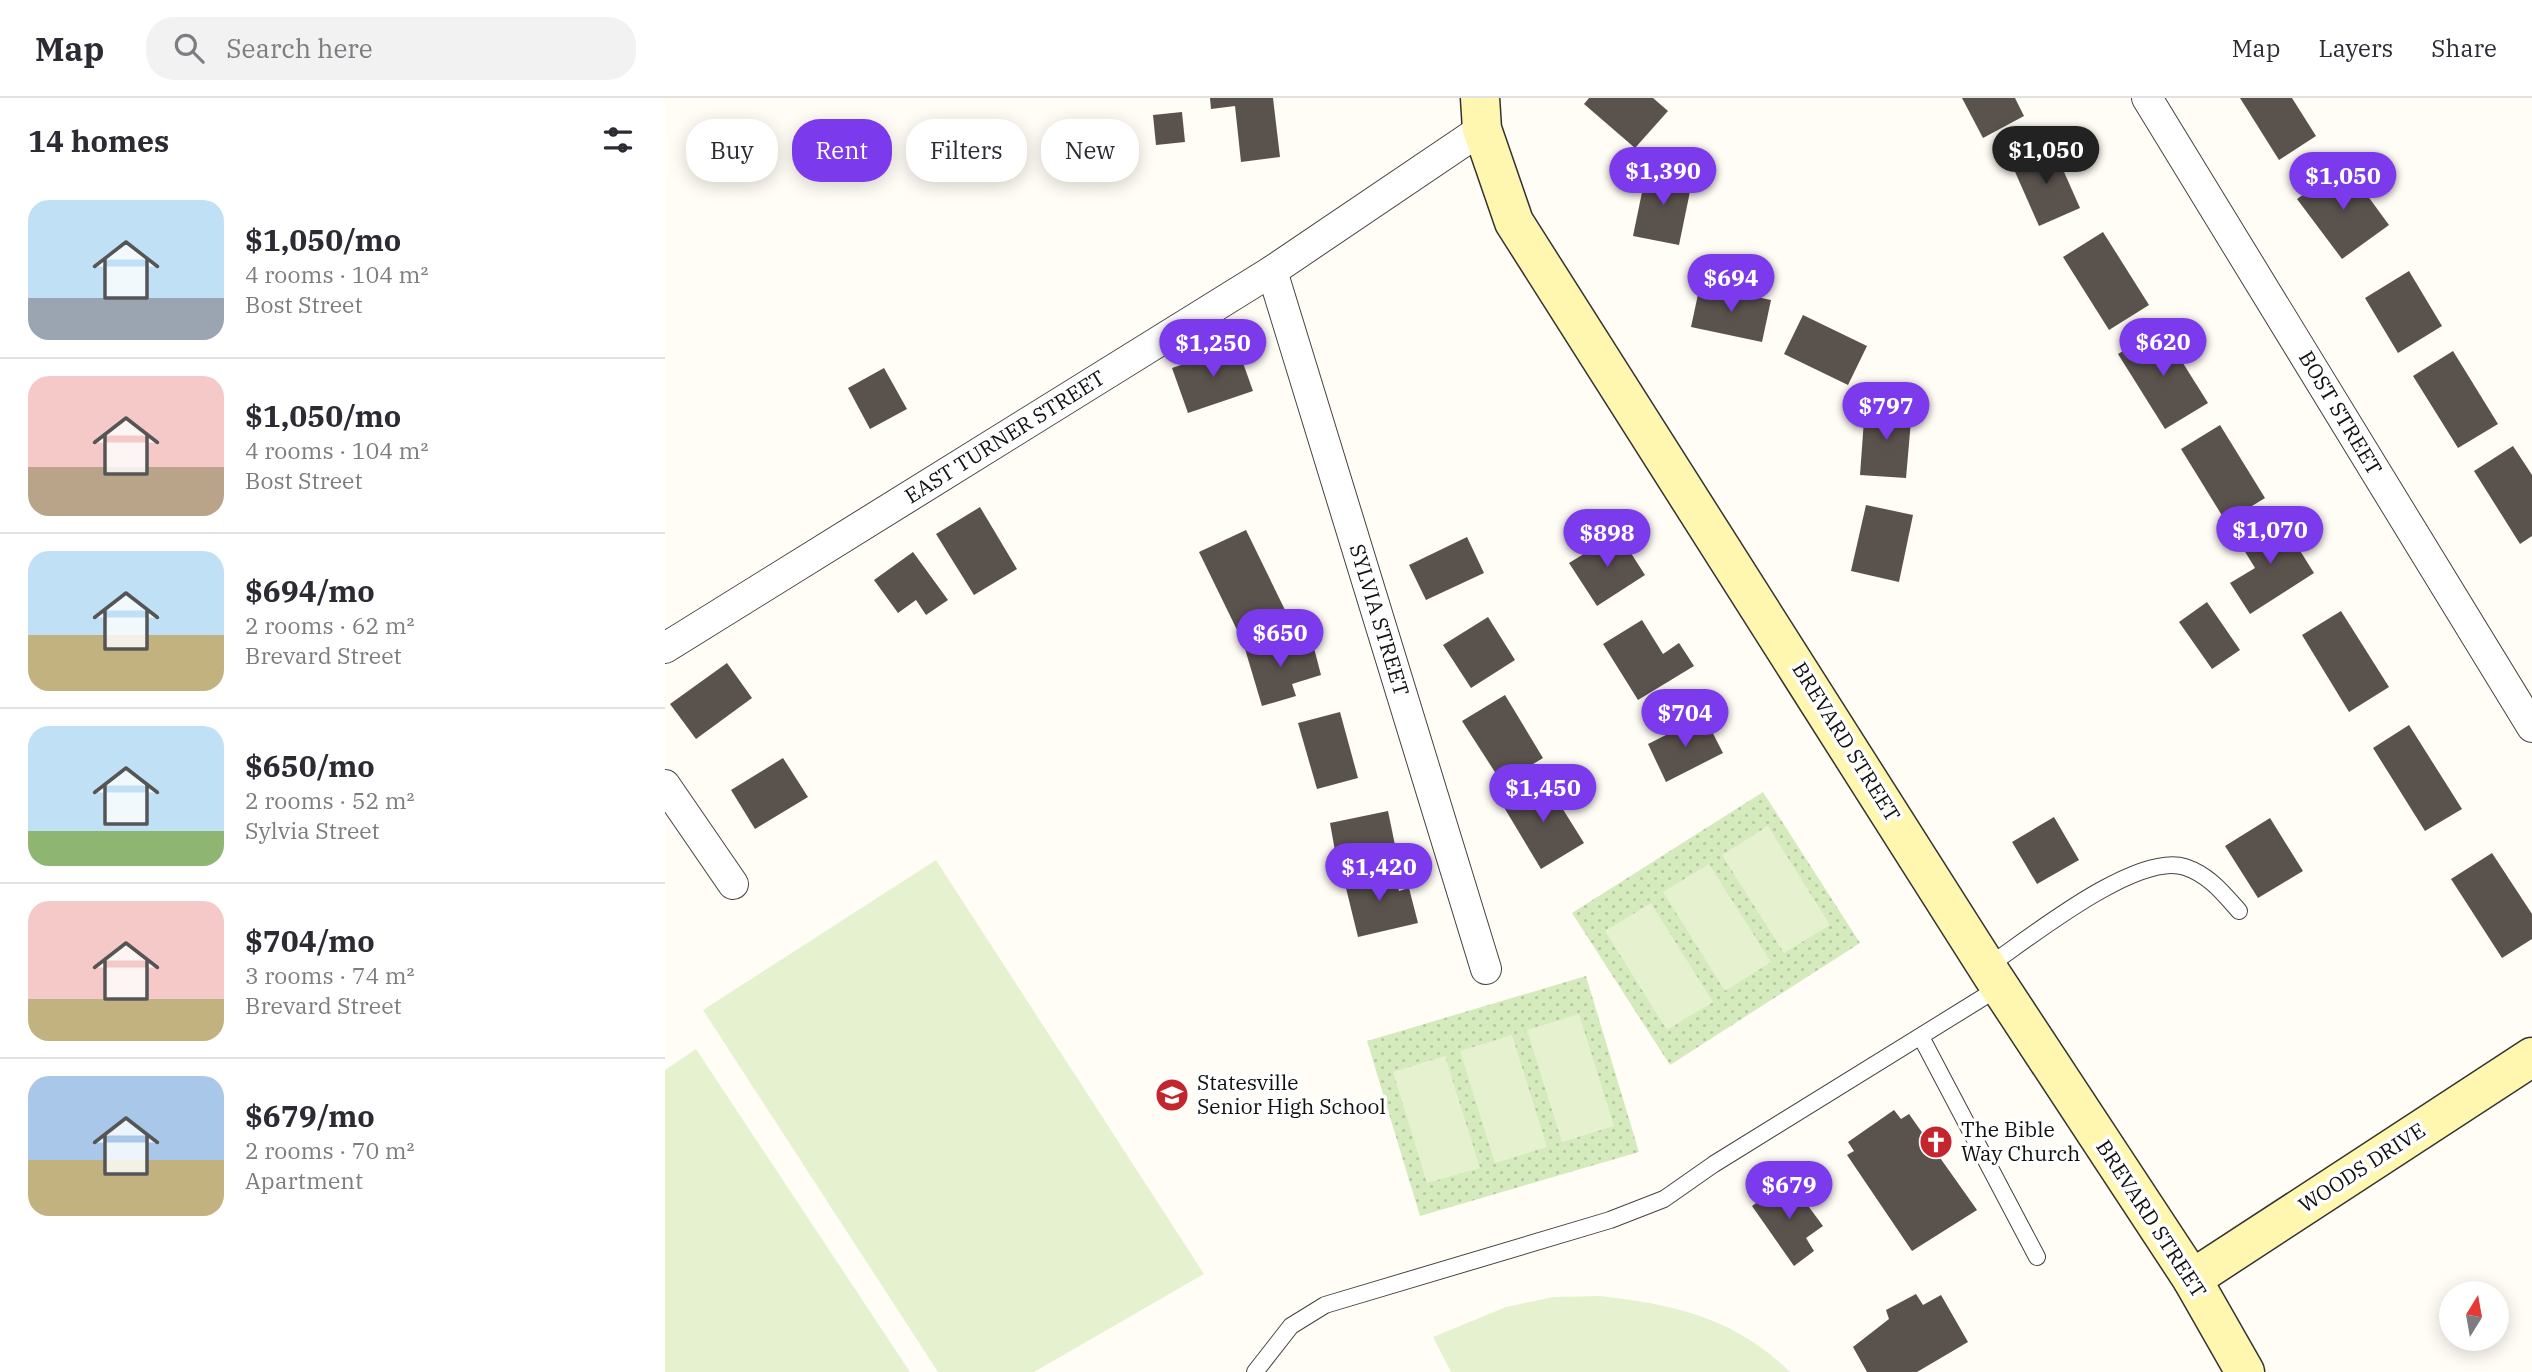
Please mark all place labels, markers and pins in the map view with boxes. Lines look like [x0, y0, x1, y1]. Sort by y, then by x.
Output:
pin: $1,050 [1989, 126, 2103, 186]
pin: $1,390 [1606, 148, 1720, 207]
pin: $1,050 [2286, 152, 2400, 212]
pin: $694 [1690, 254, 1772, 314]
pin: $620 [2122, 318, 2204, 378]
pin: $1,250 [1156, 320, 1270, 379]
pin: $797 [1845, 382, 1927, 442]
pin: $1,070 [2213, 506, 2327, 566]
pin: $898 [1566, 510, 1648, 569]
pin: $650 [1239, 610, 1321, 669]
pin: $704 [1644, 690, 1726, 749]
pin: $1,450 [1486, 764, 1600, 824]
pin: $1,420 [1322, 844, 1436, 903]
place label: Statesville Senior High School [1197, 1068, 1386, 1120]
school or university icon: Statesville Senior High School [1153, 1076, 1191, 1114]
place label: The Bible Way Church [1961, 1115, 2080, 1167]
church icon: The Bible Way Church [1917, 1123, 1955, 1161]
pin: $679 [1748, 1162, 1830, 1221]

